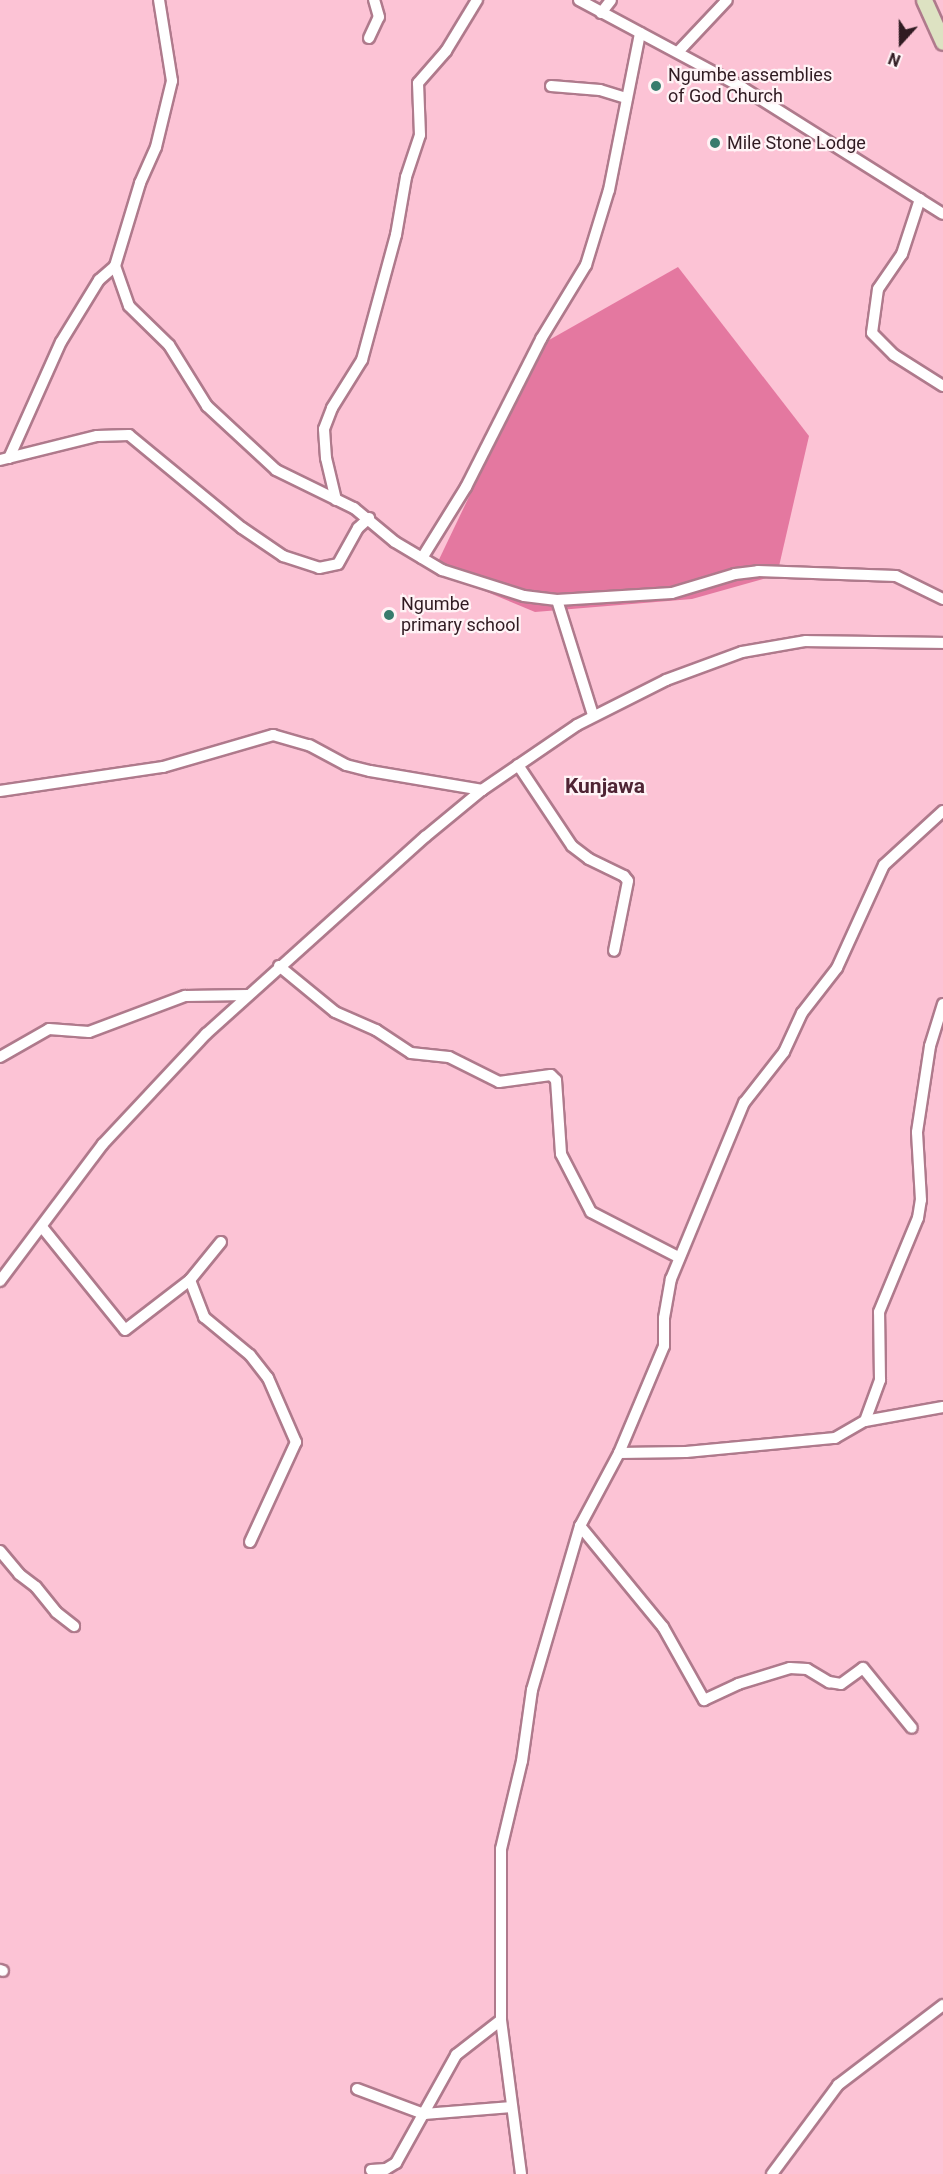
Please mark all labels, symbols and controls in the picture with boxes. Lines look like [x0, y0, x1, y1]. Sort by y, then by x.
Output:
north arrow [871, 12, 931, 72]
text: N [886, 48, 903, 70]
place label: Ngumbe assemblies of God Church [668, 65, 832, 107]
marker: Ngumbe assemblies of God Church [649, 79, 663, 93]
place label: Mile Stone Lodge [727, 132, 866, 154]
marker: Mile Stone Lodge [708, 136, 722, 150]
place label: Ngumbe primary school [401, 594, 520, 636]
marker: Ngumbe primary school [382, 608, 396, 622]
district label: Kunjawa [565, 773, 645, 799]

